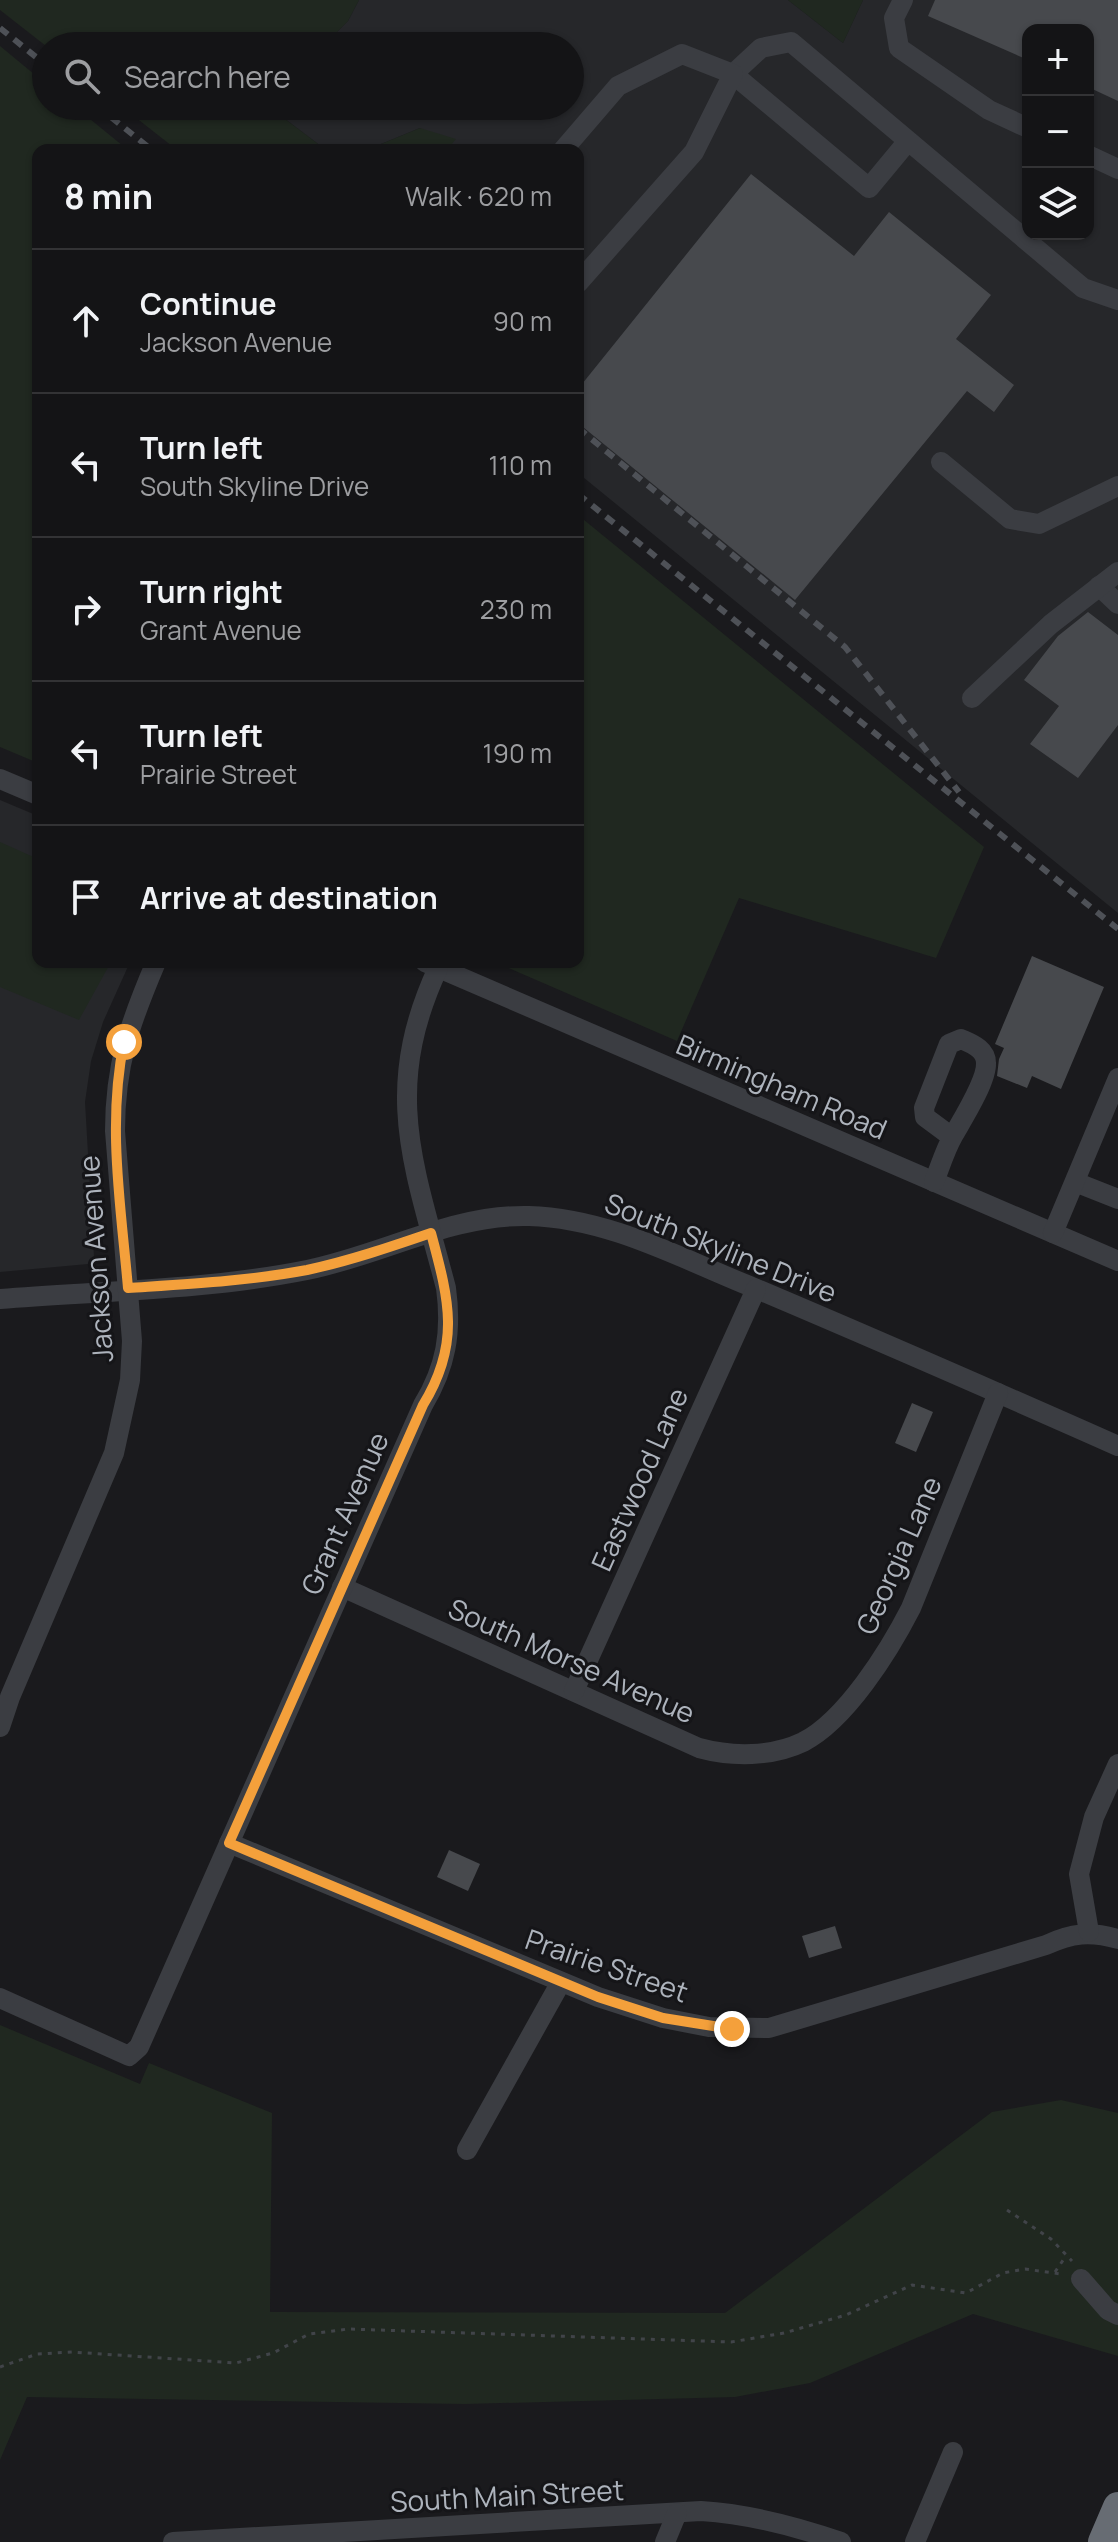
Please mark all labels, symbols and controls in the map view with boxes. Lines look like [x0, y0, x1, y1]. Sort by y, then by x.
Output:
map controls [1022, 24, 1094, 240]
button: + [1022, 24, 1094, 96]
search box [32, 32, 584, 120]
icon: search [60, 54, 104, 98]
text: Search here [124, 56, 291, 97]
button: − [1022, 96, 1094, 168]
button: layers [1022, 168, 1094, 240]
text: 8 min [64, 173, 153, 219]
text: Walk · 620 m [405, 178, 552, 214]
text: Continue [140, 283, 276, 324]
icon: ahead [64, 299, 108, 343]
text: 90 m [493, 303, 552, 339]
text: Jackson Avenue [140, 324, 332, 360]
text: Turn left [140, 427, 263, 468]
icon: left [64, 443, 108, 487]
text: 110 m [489, 447, 552, 483]
text: South Skyline Drive [140, 468, 369, 504]
text: Turn right [140, 571, 283, 612]
icon: right [64, 587, 108, 631]
text: 230 m [480, 591, 552, 627]
text: Grant Avenue [140, 612, 302, 648]
text: Turn left [140, 715, 263, 756]
icon: left [64, 731, 108, 775]
text: 190 m [483, 735, 552, 771]
text: Prairie Street [140, 756, 297, 792]
icon: arrive [64, 875, 108, 919]
text: Arrive at destination [140, 877, 438, 918]
route start [106, 1024, 142, 1060]
street label: Birmingham Road [671, 1025, 893, 1147]
street label: Jackson Avenue [69, 1154, 121, 1364]
street label: South Skyline Drive [599, 1183, 843, 1311]
street label: Eastwood Lane [582, 1382, 696, 1576]
street label: Grant Avenue [291, 1426, 397, 1600]
street label: Georgia Lane [846, 1470, 950, 1640]
street label: South Morse Avenue [443, 1589, 701, 1731]
street label: Prairie Street [521, 1919, 693, 2011]
route end [714, 2011, 750, 2047]
street label: South Main Street [389, 2470, 625, 2520]

